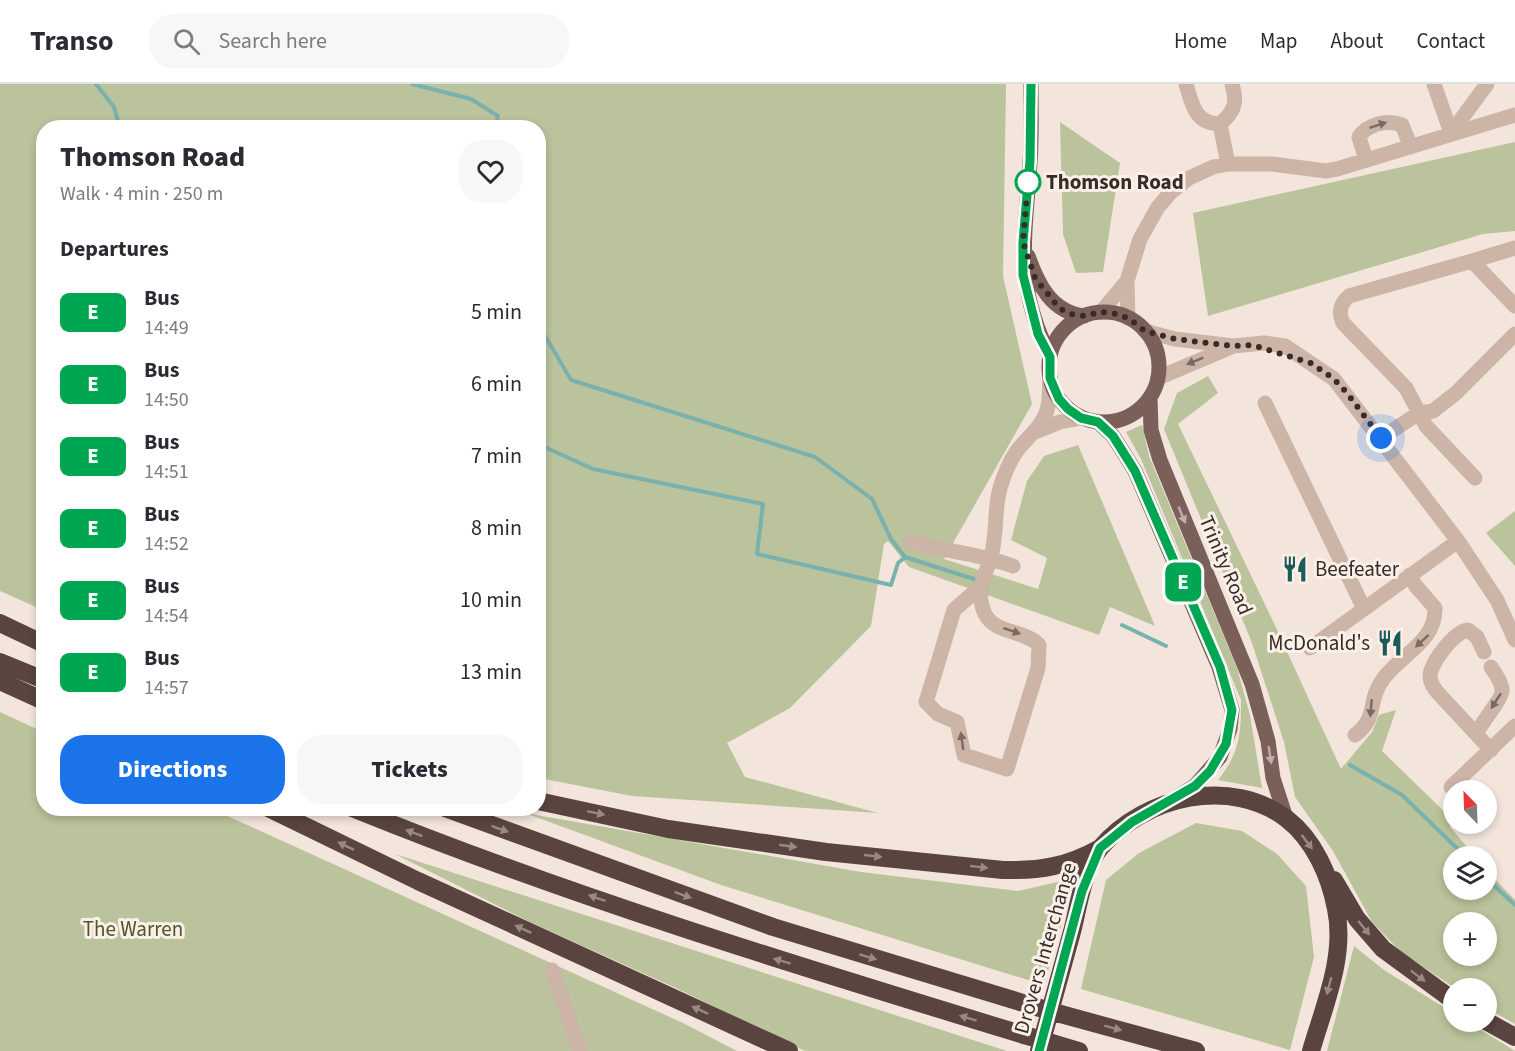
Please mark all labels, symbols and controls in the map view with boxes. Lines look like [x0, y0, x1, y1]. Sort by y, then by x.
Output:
search box [149, 14, 569, 68]
text: Transo [30, 21, 113, 61]
icon: search [170, 25, 203, 58]
text: Search here [218, 25, 327, 57]
text: Home [1174, 26, 1227, 56]
text: Map [1260, 26, 1298, 56]
text: About [1331, 26, 1383, 56]
text: Contact [1416, 26, 1485, 56]
one-way arrow [1369, 120, 1387, 129]
text: Thomson Road [60, 137, 245, 177]
button: heart [459, 140, 522, 203]
place label: Thomson Road [1046, 167, 1184, 197]
marker: Thomson Road [1015, 169, 1041, 195]
text: Walk · 4 min · 250 m [60, 180, 223, 208]
text: Departures [60, 233, 169, 265]
text: Bus [144, 282, 180, 314]
text: 5 min [471, 296, 522, 328]
text: E [87, 297, 99, 327]
text: 14:49 [144, 314, 189, 342]
text: Bus [144, 354, 180, 386]
one-way arrow [1186, 356, 1204, 366]
text: 6 min [471, 368, 522, 400]
text: E [87, 369, 99, 399]
text: 14:50 [144, 386, 189, 414]
your location [1366, 423, 1396, 453]
text: Bus [144, 426, 180, 458]
text: 7 min [471, 440, 522, 472]
text: E [87, 441, 99, 471]
text: 14:51 [144, 458, 189, 486]
text: Bus [144, 498, 180, 530]
one-way arrow [1177, 506, 1187, 524]
street label: Trinity Road [1192, 511, 1260, 619]
text: 8 min [471, 512, 522, 544]
text: E [87, 513, 99, 543]
text: 14:52 [144, 530, 189, 558]
restaurant icon: Beefeater [1280, 554, 1310, 584]
place label: Beefeater [1315, 554, 1400, 584]
line badge: E [1164, 562, 1202, 602]
text: E [1177, 567, 1189, 597]
text: Bus [144, 570, 180, 602]
text: 10 min [460, 584, 522, 616]
text: E [87, 585, 99, 615]
text: 14:54 [144, 602, 189, 630]
one-way arrow [1003, 626, 1021, 636]
place label: McDonald's [1268, 628, 1370, 658]
restaurant icon: McDonald's [1375, 628, 1405, 658]
one-way arrow [1415, 634, 1430, 648]
text: Bus [144, 642, 180, 674]
text: 13 min [460, 656, 522, 688]
text: E [87, 657, 99, 687]
text: 14:57 [144, 674, 189, 702]
one-way arrow [1491, 693, 1502, 710]
one-way arrow [1366, 699, 1376, 718]
one-way arrow [958, 732, 967, 751]
button: Directions [60, 735, 285, 804]
button: Tickets [297, 735, 522, 804]
one-way arrow [1265, 746, 1274, 765]
north arrow [1443, 780, 1497, 834]
map controls [1443, 780, 1497, 1032]
one-way arrow [586, 809, 605, 819]
one-way arrow [491, 824, 509, 834]
one-way arrow [404, 828, 422, 838]
one-way arrow [1301, 834, 1314, 850]
one-way arrow [338, 842, 355, 851]
one-way arrow [778, 842, 797, 851]
button: layers [1443, 846, 1497, 900]
one-way arrow [864, 851, 883, 861]
street label: Drovers Interchange [1006, 859, 1084, 1037]
one-way arrow [970, 863, 989, 872]
one-way arrow [674, 890, 692, 900]
one-way arrow [588, 892, 606, 902]
button: + [1443, 912, 1497, 966]
park label: The Warren [83, 914, 183, 944]
one-way arrow [1357, 920, 1370, 935]
one-way arrow [514, 924, 531, 933]
one-way arrow [859, 952, 877, 962]
one-way arrow [773, 956, 791, 965]
one-way arrow [1410, 969, 1425, 981]
one-way arrow [1323, 977, 1333, 995]
button: − [1443, 978, 1497, 1032]
one-way arrow [691, 1005, 709, 1015]
one-way arrow [959, 1013, 977, 1022]
one-way arrow [1104, 1024, 1122, 1034]

